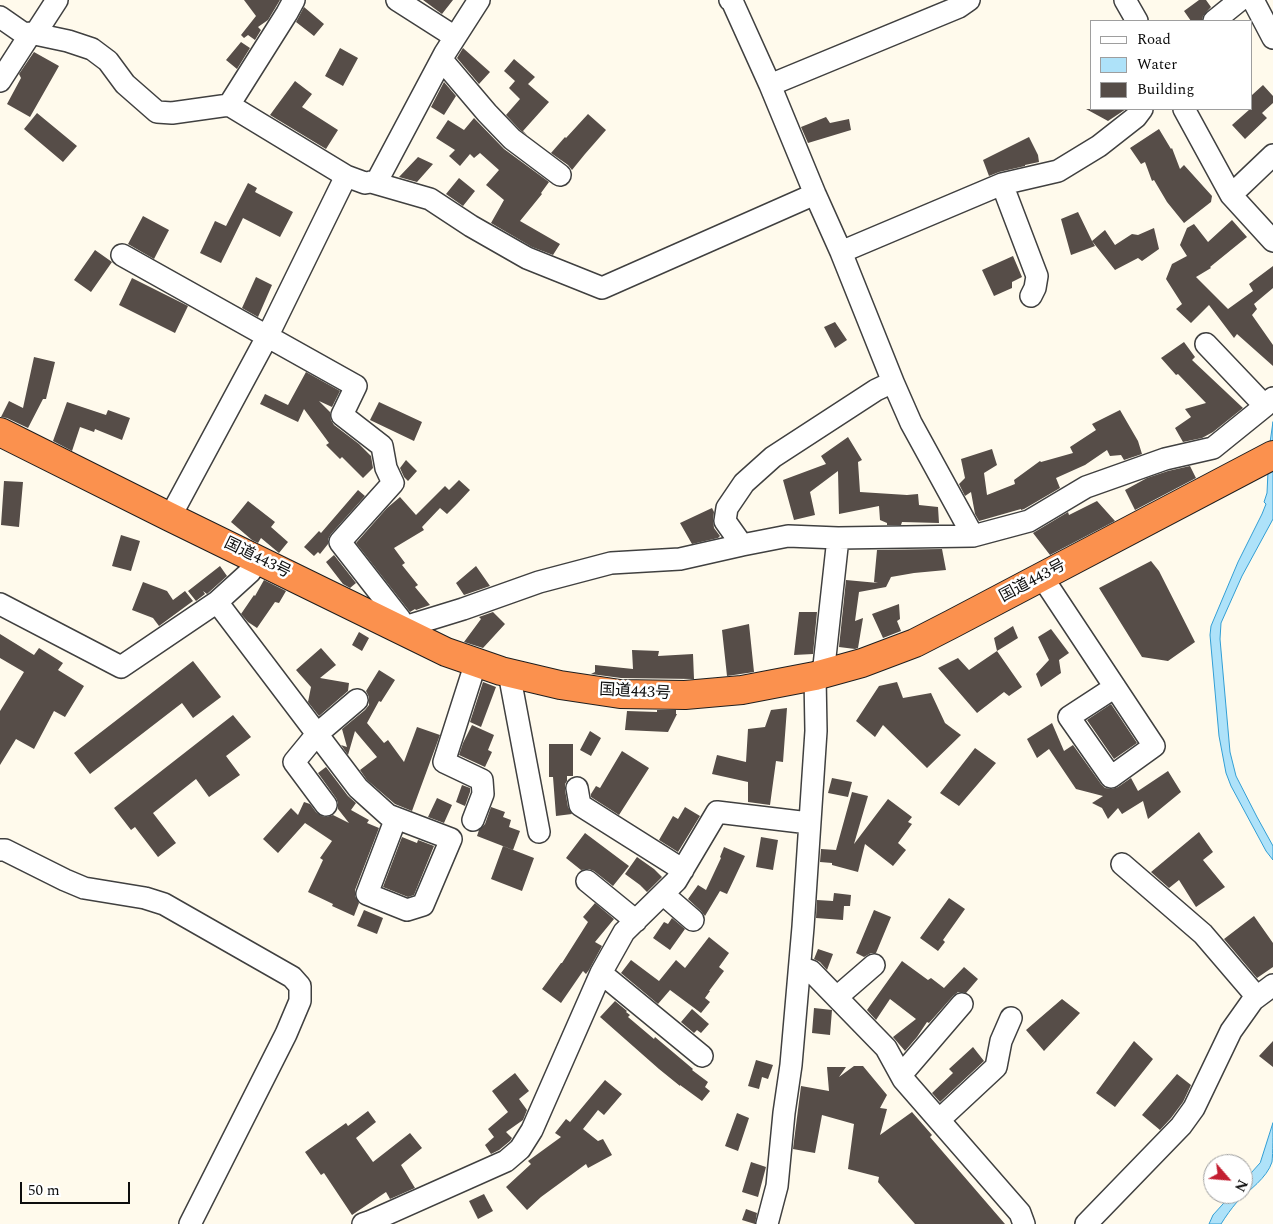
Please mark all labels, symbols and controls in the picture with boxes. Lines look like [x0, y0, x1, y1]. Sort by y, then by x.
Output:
legend [1090, 20, 1253, 110]
text: Road [1137, 28, 1171, 51]
text: Water [1137, 53, 1177, 76]
text: Building [1137, 78, 1194, 101]
street label: 国道443号 [220, 535, 294, 583]
street label: 国道443号 [997, 557, 1069, 607]
street label: 国道443号 [599, 682, 671, 704]
north arrow [1203, 1154, 1253, 1204]
scale bar [22, 1172, 132, 1204]
text: N [1229, 1176, 1253, 1195]
text: 50 m [28, 1179, 60, 1202]

